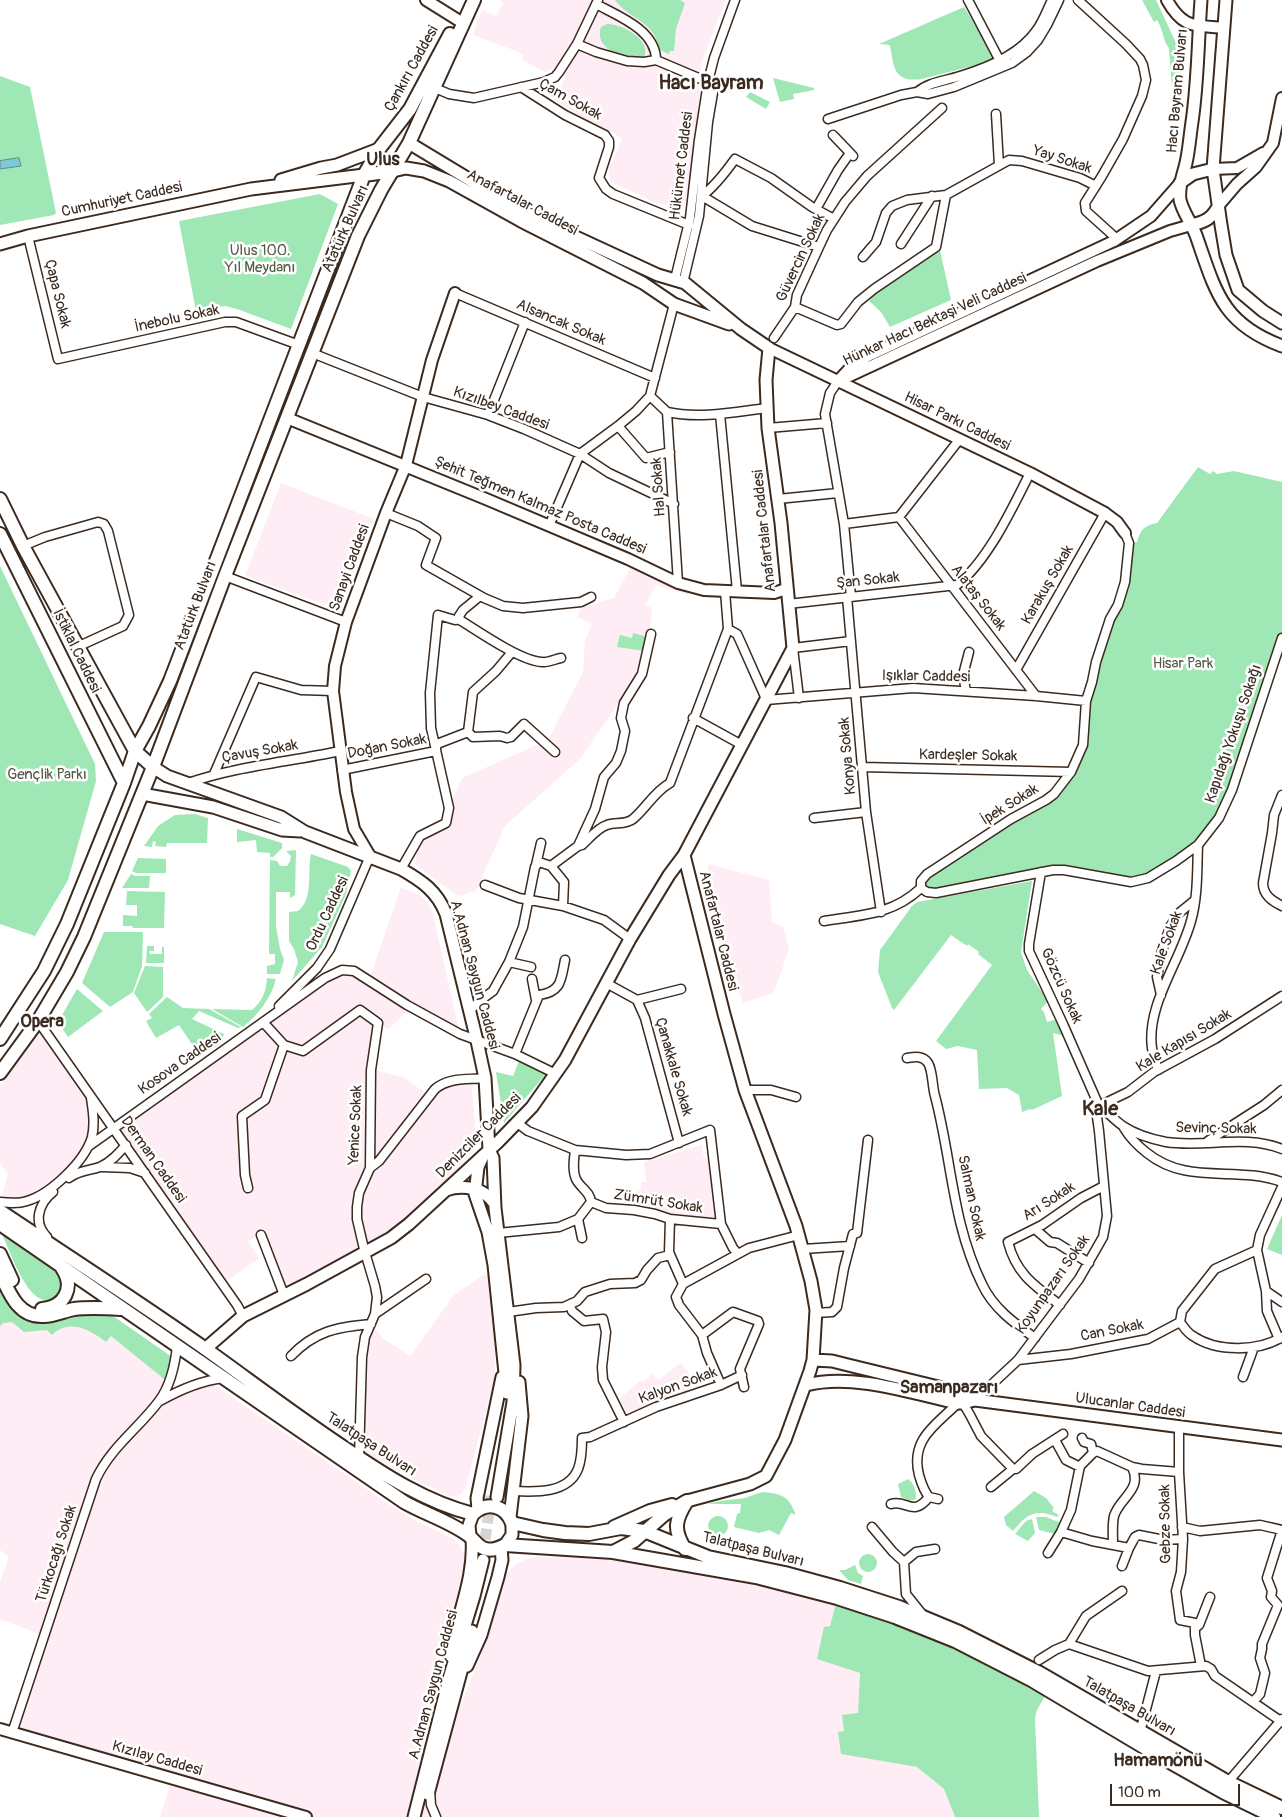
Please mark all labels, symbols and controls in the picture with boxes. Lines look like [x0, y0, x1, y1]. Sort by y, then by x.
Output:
street label: Çankırı Caddesi [381, 23, 443, 115]
street label: Hacı Bayram Bulvarı [1164, 28, 1192, 154]
district label: Hacı Bayram [658, 72, 764, 96]
street label: Çam Sokak [535, 75, 605, 125]
street label: Hükümet Caddesi [666, 111, 698, 221]
street label: Yay Sokak [1030, 142, 1094, 178]
district label: Ulus [366, 149, 400, 171]
street label: Anafartalar Caddesi [463, 166, 581, 240]
street label: Cumhuriyet Caddesi [60, 178, 184, 222]
street label: Atatürk Bulvarı [319, 183, 373, 275]
street label: Güvercin Sokak [773, 211, 829, 305]
park label: Ulus 100. Yıl Meydanı [225, 242, 295, 277]
street label: Çapa Sokak [40, 258, 74, 330]
street label: Hünkar Hacı Bektaşi Veli Caddesi [840, 269, 1030, 371]
street label: Alsancak Sokak [514, 296, 608, 350]
street label: İnebolu Sokak [133, 301, 221, 337]
street label: Kızılbey Caddesi [451, 383, 551, 435]
street label: Hisar Parkı Caddesi [901, 389, 1013, 455]
street label: Şehit Teğmen Kalmaz Posta Caddesi [431, 453, 649, 559]
street label: Hal Sokak [648, 457, 670, 517]
street label: Anafartalar Caddesi [750, 469, 780, 593]
street label: Sanayi Caddesi [326, 522, 374, 614]
street label: Karakuş Sokak [1018, 542, 1078, 628]
street label: Atatürk Bulvarı [171, 559, 221, 653]
street label: Alataş Sokak [947, 561, 1009, 635]
street label: Şan Sokak [836, 569, 900, 593]
street label: İstiklal Caddesi [48, 606, 104, 696]
park label: Hisar Park [1153, 655, 1213, 673]
street label: Kapıdağı Yokuşu Sokağı [1202, 662, 1266, 806]
street label: Işıklar Caddesi [882, 667, 970, 687]
street label: Konya Sokak [836, 716, 860, 796]
street label: Doğan Sokak [346, 731, 428, 763]
street label: Çavuş Sokak [221, 736, 299, 768]
street label: Kardeşler Sokak [919, 746, 1017, 766]
park label: Gençlik Parkı [7, 766, 87, 784]
street label: İpek Sokak [978, 780, 1042, 830]
street label: Anafartalar Caddesi [694, 869, 742, 993]
street label: Ordu Caddesi [303, 874, 353, 954]
street label: A.Adnan Saygun Caddesi [445, 898, 503, 1052]
street label: Kale Sokak [1147, 909, 1187, 977]
street label: Gözcü Sokak [1036, 945, 1086, 1027]
street label: Kale Kapısı Sokak [1133, 1006, 1235, 1076]
district label: Opera [20, 1011, 64, 1033]
street label: Çanakkale Sokak [650, 1016, 696, 1118]
street label: Kosova Caddesi [135, 1029, 225, 1099]
street label: Yenice Sokak [346, 1085, 366, 1165]
street label: Denizciler Caddesi [433, 1090, 525, 1182]
district label: Kale [1082, 1098, 1118, 1122]
street label: Derman Caddesi [116, 1113, 190, 1207]
street label: Sevinç Sokak [1175, 1119, 1257, 1139]
street label: Salman Sokak [953, 1153, 989, 1243]
street label: Arı Sokak [1019, 1178, 1079, 1226]
street label: Zümrüt Sokak [612, 1186, 704, 1218]
street label: Koyunpazarı Sokak [1012, 1232, 1094, 1338]
street label: Can Sokak [1079, 1316, 1145, 1346]
street label: Kalyon Sokak [636, 1364, 720, 1408]
district label: Samanpazarı [900, 1377, 998, 1399]
street label: Ulucanlar Caddesi [1074, 1389, 1186, 1423]
street label: Talatpaşa Bulvarı [322, 1409, 420, 1481]
street label: Gebze Sokak [1156, 1484, 1176, 1564]
street label: Türkocağı Sokak [33, 1503, 81, 1605]
street label: Talatpaşa Bulvarı [700, 1529, 806, 1571]
street label: A.Adnan Saygun Caddesi [405, 1608, 463, 1762]
street label: Talatpaşa Bulvarı [1079, 1673, 1179, 1741]
street label: Kızılay Caddesi [110, 1738, 204, 1780]
district label: Hamamönü [1113, 1750, 1203, 1772]
scale bar [1112, 1774, 1242, 1806]
text: 100 m [1118, 1783, 1161, 1802]

